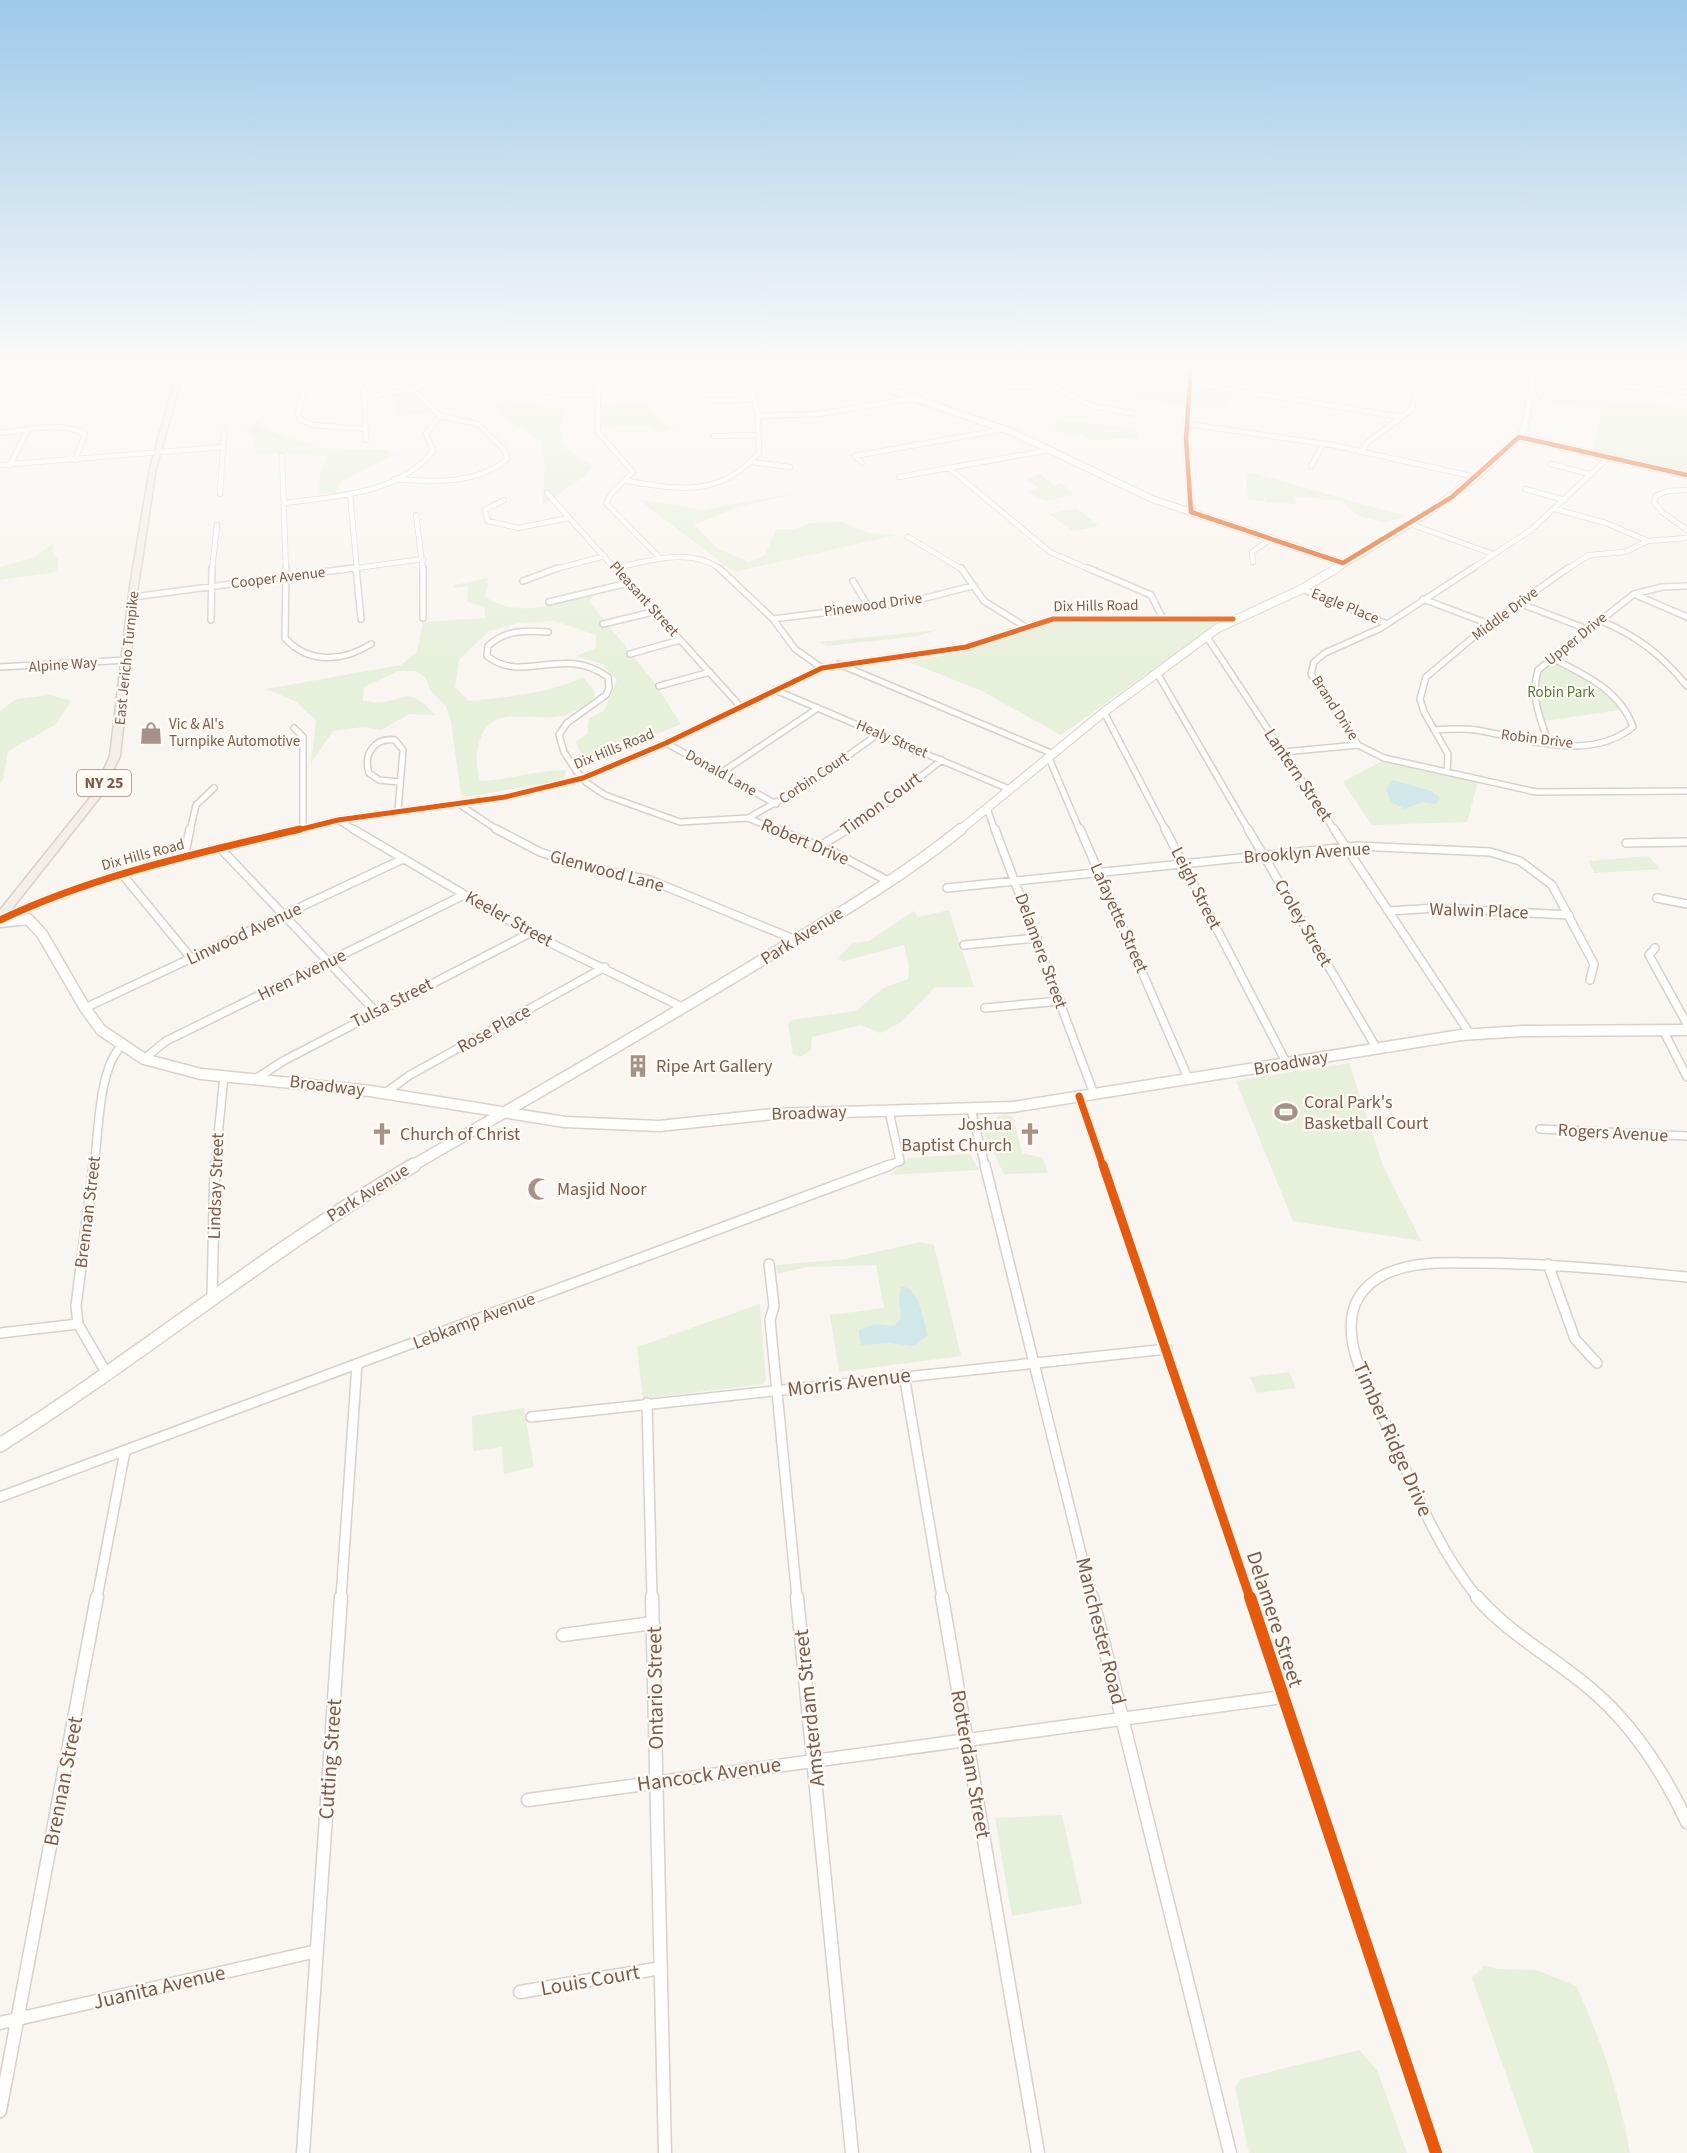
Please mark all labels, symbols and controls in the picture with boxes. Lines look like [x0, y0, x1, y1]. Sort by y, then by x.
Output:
street label: Pleasant Street [604, 557, 684, 641]
street label: Cooper Avenue [230, 562, 326, 594]
street label: Middle Drive [1468, 582, 1542, 646]
street label: Eagle Place [1308, 583, 1382, 629]
street label: Pinewood Drive [823, 588, 923, 622]
street label: East Jericho Turnpike [110, 590, 144, 726]
street label: Dix Hills Road [1053, 595, 1139, 617]
street label: Upper Drive [1540, 607, 1612, 671]
street label: Alpine Way [28, 652, 98, 678]
street label: Brand Drive [1306, 672, 1364, 744]
park label: Robin Park [1527, 682, 1595, 703]
place label: Vic & Al's Turnpike Automotive [169, 714, 300, 752]
street label: Healy Street [853, 714, 931, 764]
shop icon: Vic & Al's Turnpike Automotive [138, 720, 164, 746]
street label: Dix Hills Road [571, 723, 657, 775]
street label: Lantern Street [1258, 724, 1338, 826]
street label: Robin Drive [1500, 724, 1574, 754]
street label: Donald Lane [681, 745, 761, 801]
street label: Corbin Court [775, 747, 853, 809]
street label: Timon Court [835, 766, 927, 842]
road number: NY 25 [77, 770, 131, 796]
street label: Robert Drive [757, 812, 853, 872]
street label: Dix Hills Road [99, 834, 187, 876]
street label: Brooklyn Avenue [1243, 836, 1371, 870]
street label: Leigh Street [1165, 842, 1227, 934]
street label: Glenwood Lane [547, 844, 667, 898]
street label: Lafayette Street [1084, 859, 1154, 977]
street label: Croley Street [1268, 875, 1338, 971]
street label: Keeler Street [461, 885, 557, 953]
street label: Delamere Street [1009, 890, 1073, 1012]
street label: Linwood Avenue [182, 896, 306, 972]
street label: Walwin Place [1429, 897, 1529, 925]
street label: Park Avenue [756, 901, 848, 971]
street label: Hren Avenue [254, 943, 351, 1007]
street label: Tulsa Street [347, 972, 437, 1034]
street label: Rose Place [453, 999, 535, 1059]
street label: Broadway [1252, 1044, 1331, 1082]
building icon: Ripe Art Gallery [625, 1053, 651, 1079]
place label: Ripe Art Gallery [656, 1054, 773, 1079]
street label: Broadway [288, 1069, 367, 1103]
place label: Coral Park's Basketball Court [1304, 1090, 1428, 1136]
street label: Broadway [771, 1099, 848, 1127]
sports icon: Coral Park's Basketball Court [1273, 1099, 1299, 1125]
place label: Joshua Baptist Church [901, 1112, 1012, 1158]
street label: Rogers Avenue [1557, 1118, 1669, 1148]
church icon: Church of Christ [369, 1121, 395, 1147]
church icon: Joshua Baptist Church [1017, 1121, 1043, 1147]
place label: Church of Christ [400, 1122, 520, 1147]
street label: Lindsay Street [202, 1132, 230, 1240]
street label: Brennan Street [69, 1154, 107, 1270]
street label: Park Avenue [322, 1158, 414, 1228]
mosque icon: Masjid Noor [526, 1176, 552, 1202]
place label: Masjid Noor [557, 1177, 647, 1202]
street label: Lebkamp Avenue [409, 1286, 539, 1356]
street label: Timber Ridge Drive [1345, 1357, 1441, 1521]
street label: Morris Avenue [786, 1360, 912, 1404]
street label: Delamere Street [1239, 1547, 1311, 1691]
street label: Manchester Road [1068, 1554, 1134, 1708]
street label: Ontario Street [639, 1626, 671, 1750]
street label: Amsterdam Street [786, 1628, 832, 1788]
street label: Rotterdam Street [943, 1687, 999, 1841]
street label: Cutting Street [311, 1698, 349, 1820]
street label: Brennan Street [36, 1713, 90, 1849]
street label: Hancock Avenue [635, 1749, 783, 1799]
street label: Juanita Avenue [90, 1957, 228, 2017]
street label: Louis Court [538, 1957, 642, 2003]

